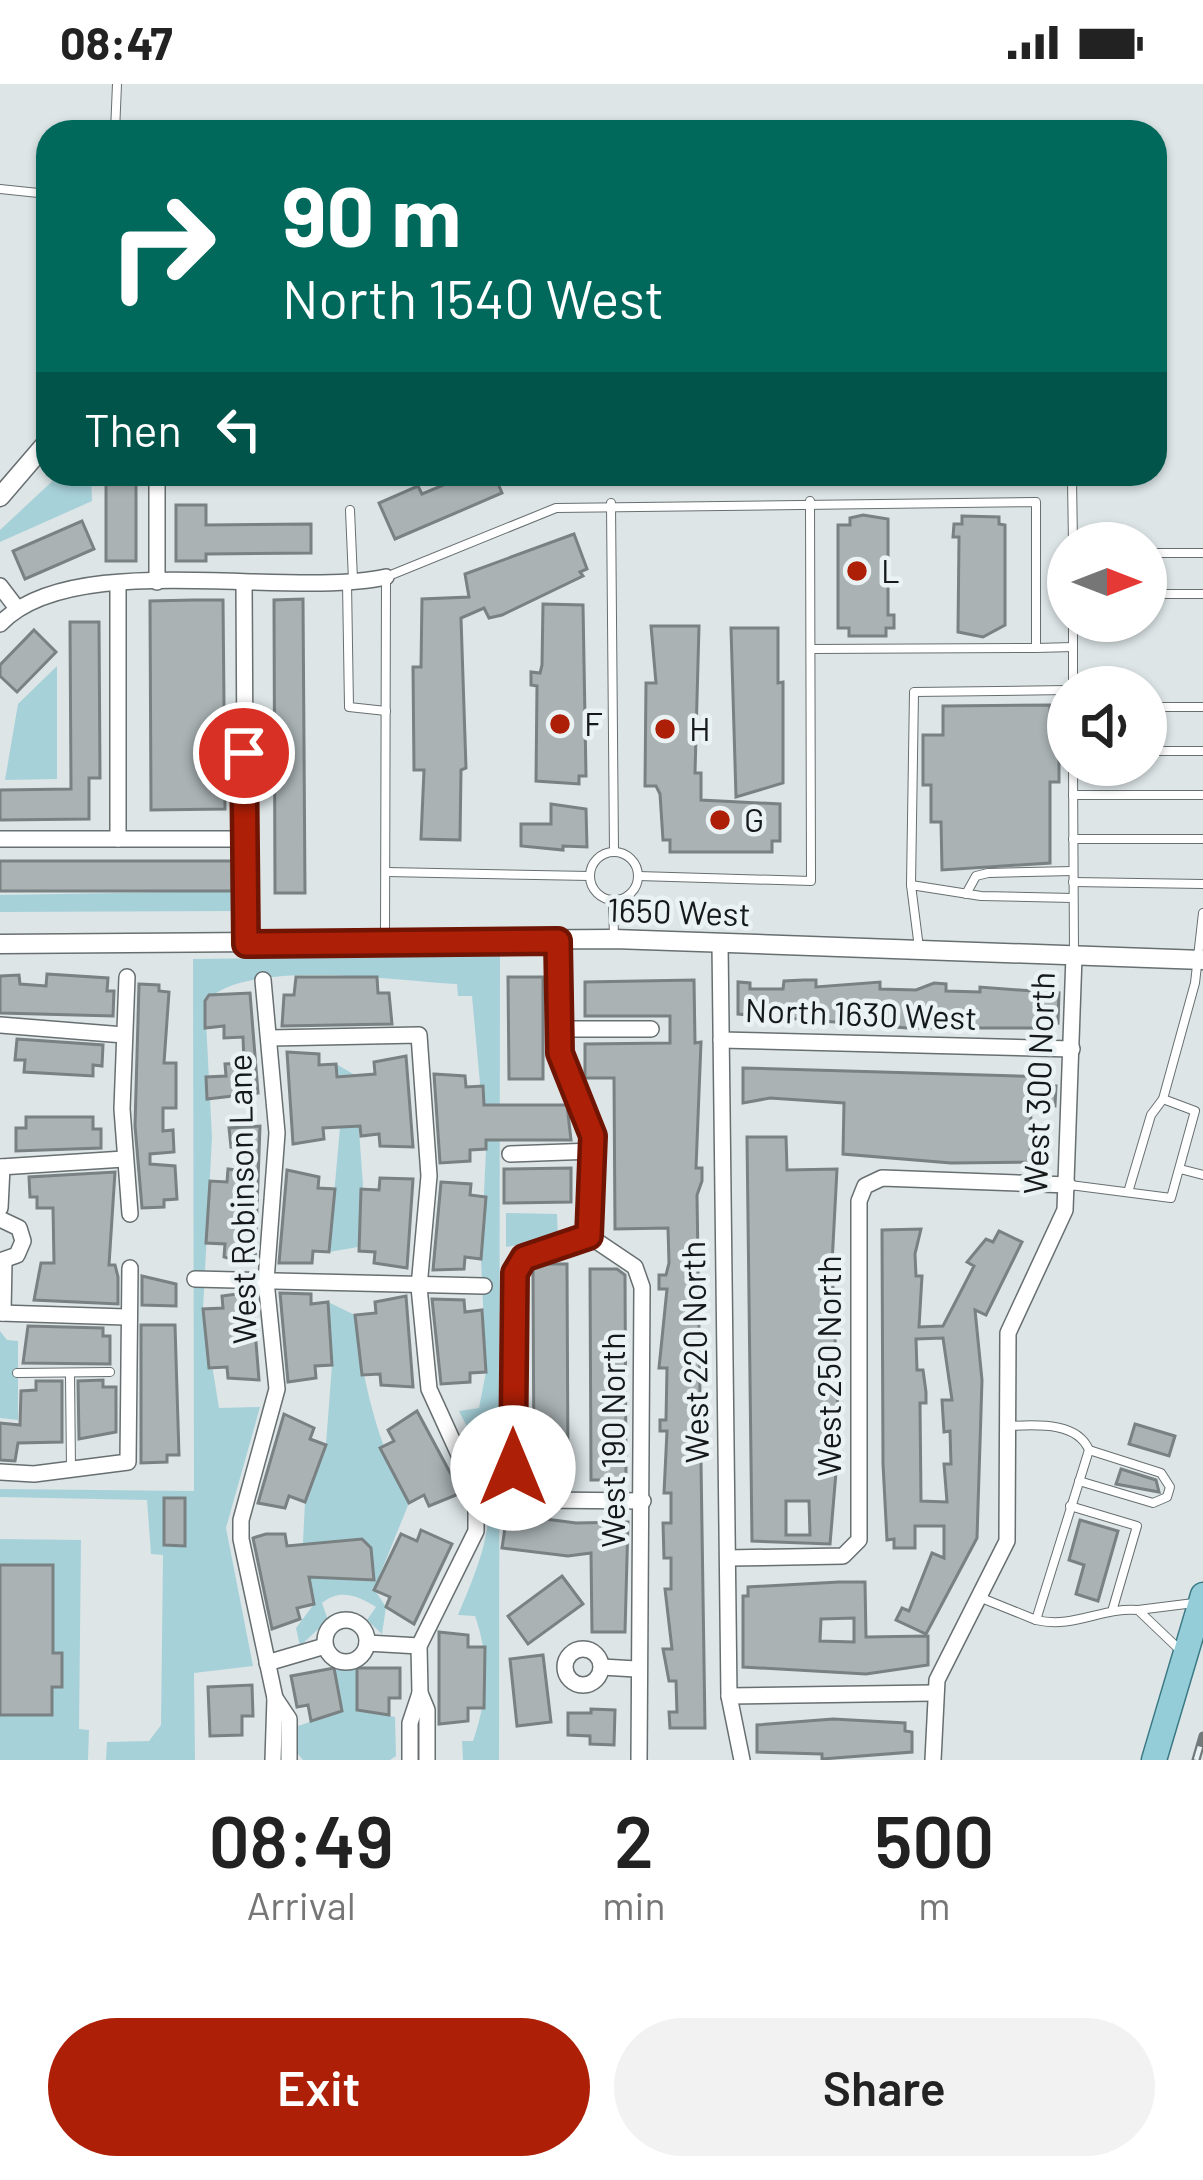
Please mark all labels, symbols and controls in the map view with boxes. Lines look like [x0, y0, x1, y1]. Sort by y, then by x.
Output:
text: 08:47 [60, 15, 173, 69]
text: 90 m [282, 163, 461, 264]
icon: right [84, 168, 240, 324]
text: North 1540 West [282, 265, 664, 330]
icon: left [206, 396, 272, 462]
text: Then [84, 402, 182, 456]
north arrow [1047, 522, 1167, 642]
map controls [1047, 522, 1167, 786]
place label: L [881, 550, 900, 590]
marker: L [844, 558, 870, 584]
button: sound [1047, 666, 1167, 786]
pin [193, 702, 295, 804]
place label: F [584, 703, 603, 743]
place label: H [689, 708, 711, 748]
marker: F [547, 711, 573, 737]
marker: H [652, 716, 678, 742]
icon: arrive [211, 720, 277, 786]
place label: G [744, 799, 764, 839]
marker: G [707, 807, 733, 833]
street label: 1650 West [607, 889, 751, 933]
street label: West 300 North [1014, 971, 1062, 1195]
street label: North 1630 West [744, 989, 978, 1037]
street label: West Robinson Lane [218, 1053, 264, 1345]
street label: West 220 North [672, 1241, 716, 1463]
street label: West 250 North [808, 1255, 848, 1477]
street label: West 190 North [592, 1332, 632, 1548]
position arrow [450, 1405, 576, 1531]
text: 08:49 [209, 1796, 394, 1882]
text: 2 [614, 1796, 654, 1882]
text: 500 [874, 1796, 994, 1882]
text: Arrival [247, 1881, 356, 1928]
text: min [602, 1881, 666, 1928]
text: m [918, 1881, 950, 1928]
button: Exit [48, 2018, 590, 2156]
button: Share [614, 2018, 1155, 2156]

